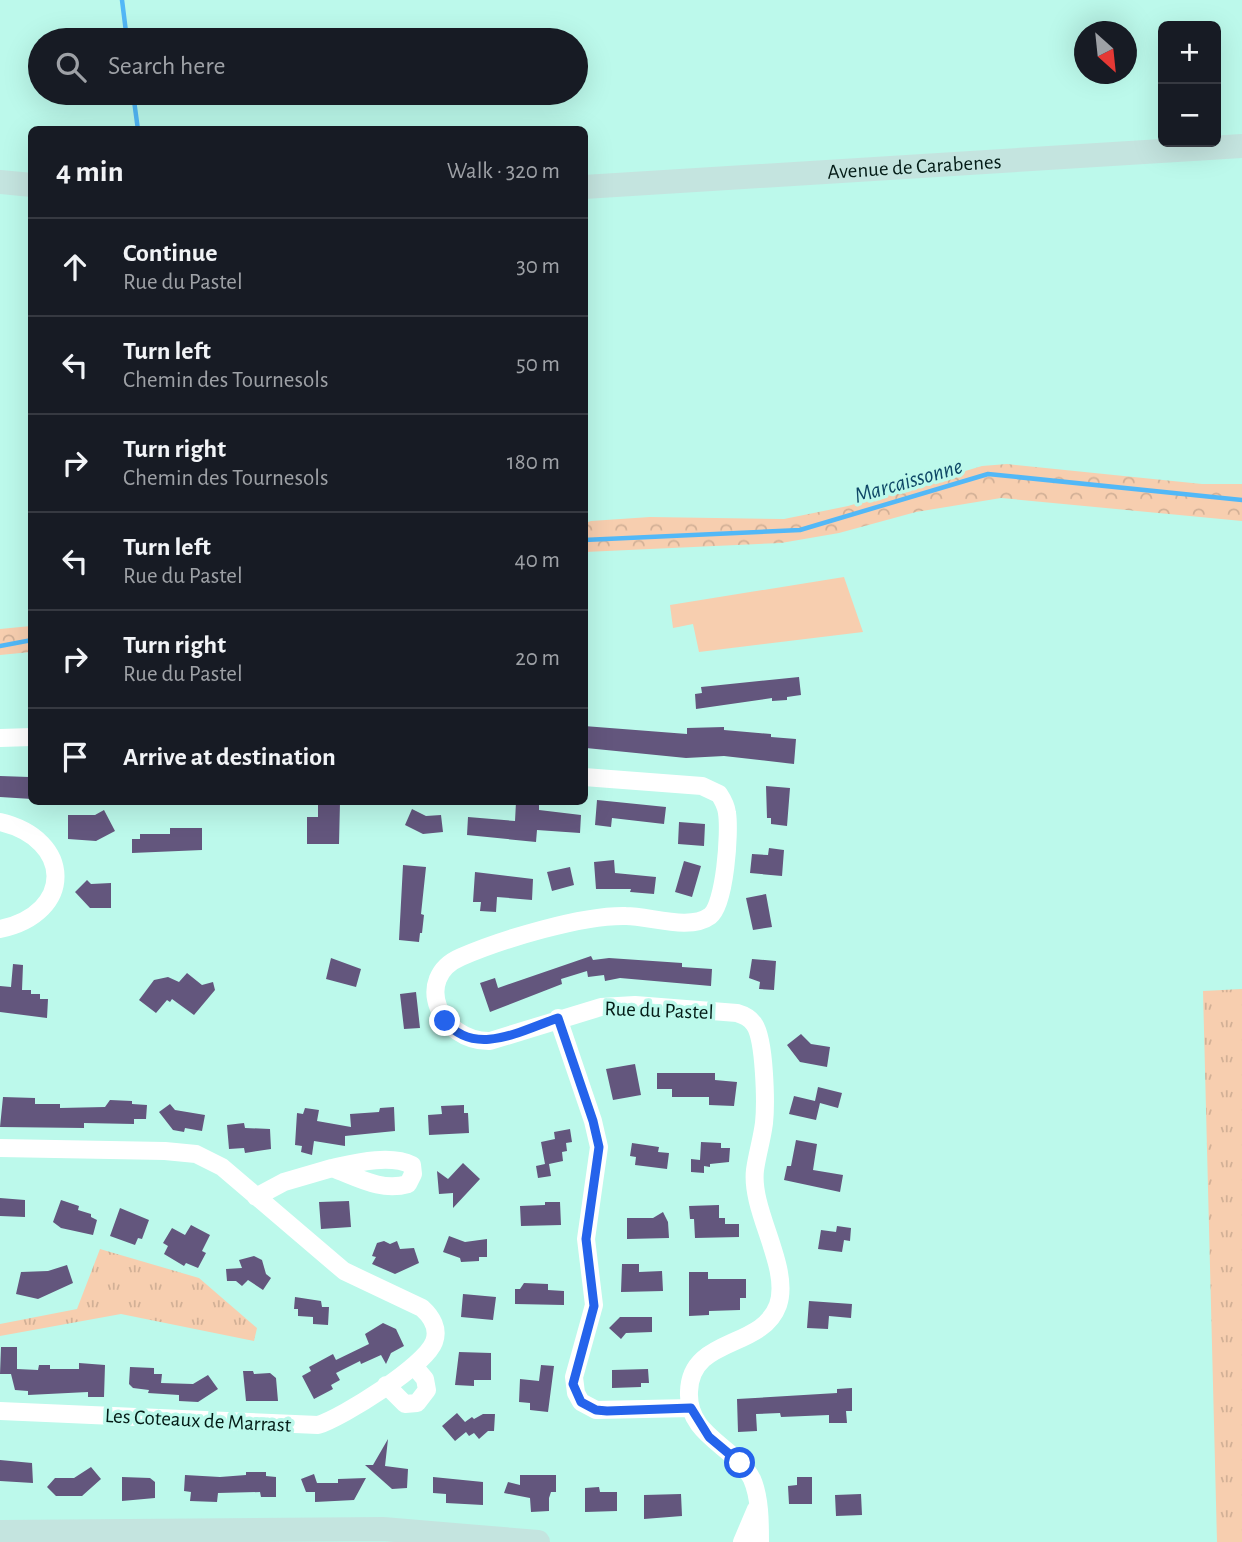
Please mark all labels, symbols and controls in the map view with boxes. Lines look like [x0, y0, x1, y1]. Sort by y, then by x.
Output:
north arrow [1074, 21, 1137, 84]
map controls [1158, 21, 1221, 147]
button: + [1158, 21, 1221, 84]
search box [28, 28, 588, 105]
icon: search [52, 48, 90, 86]
text: Search here [108, 53, 226, 79]
button: − [1158, 84, 1221, 147]
street label: Avenue de Carabenes [827, 151, 1002, 183]
text: 4 min [56, 157, 124, 187]
text: Walk · 320 m [447, 160, 560, 183]
text: Continue [123, 240, 218, 266]
icon: ahead [56, 248, 94, 286]
text: 30 m [516, 255, 560, 278]
text: Rue du Pastel [123, 271, 243, 294]
text: Turn left [123, 338, 211, 364]
icon: left [56, 346, 94, 384]
text: 50 m [516, 353, 560, 376]
text: Chemin des Tournesols [123, 369, 328, 392]
text: Turn right [123, 436, 226, 462]
icon: right [56, 444, 94, 482]
text: 180 m [507, 451, 560, 474]
water label: Marcaissonne [852, 455, 965, 508]
text: Chemin des Tournesols [123, 467, 328, 490]
text: Turn left [123, 534, 211, 560]
icon: left [56, 542, 94, 580]
text: 40 m [515, 549, 560, 572]
text: Rue du Pastel [123, 565, 243, 588]
text: Turn right [123, 632, 226, 658]
icon: right [56, 640, 94, 678]
text: 20 m [515, 647, 560, 670]
text: Rue du Pastel [123, 663, 243, 686]
icon: arrive [56, 738, 94, 776]
text: Arrive at destination [123, 744, 336, 770]
street label: Rue du Pastel [604, 998, 714, 1023]
route end [429, 1005, 460, 1036]
street label: Les Coteaux de Marrast [104, 1405, 292, 1436]
route start [724, 1447, 755, 1478]

